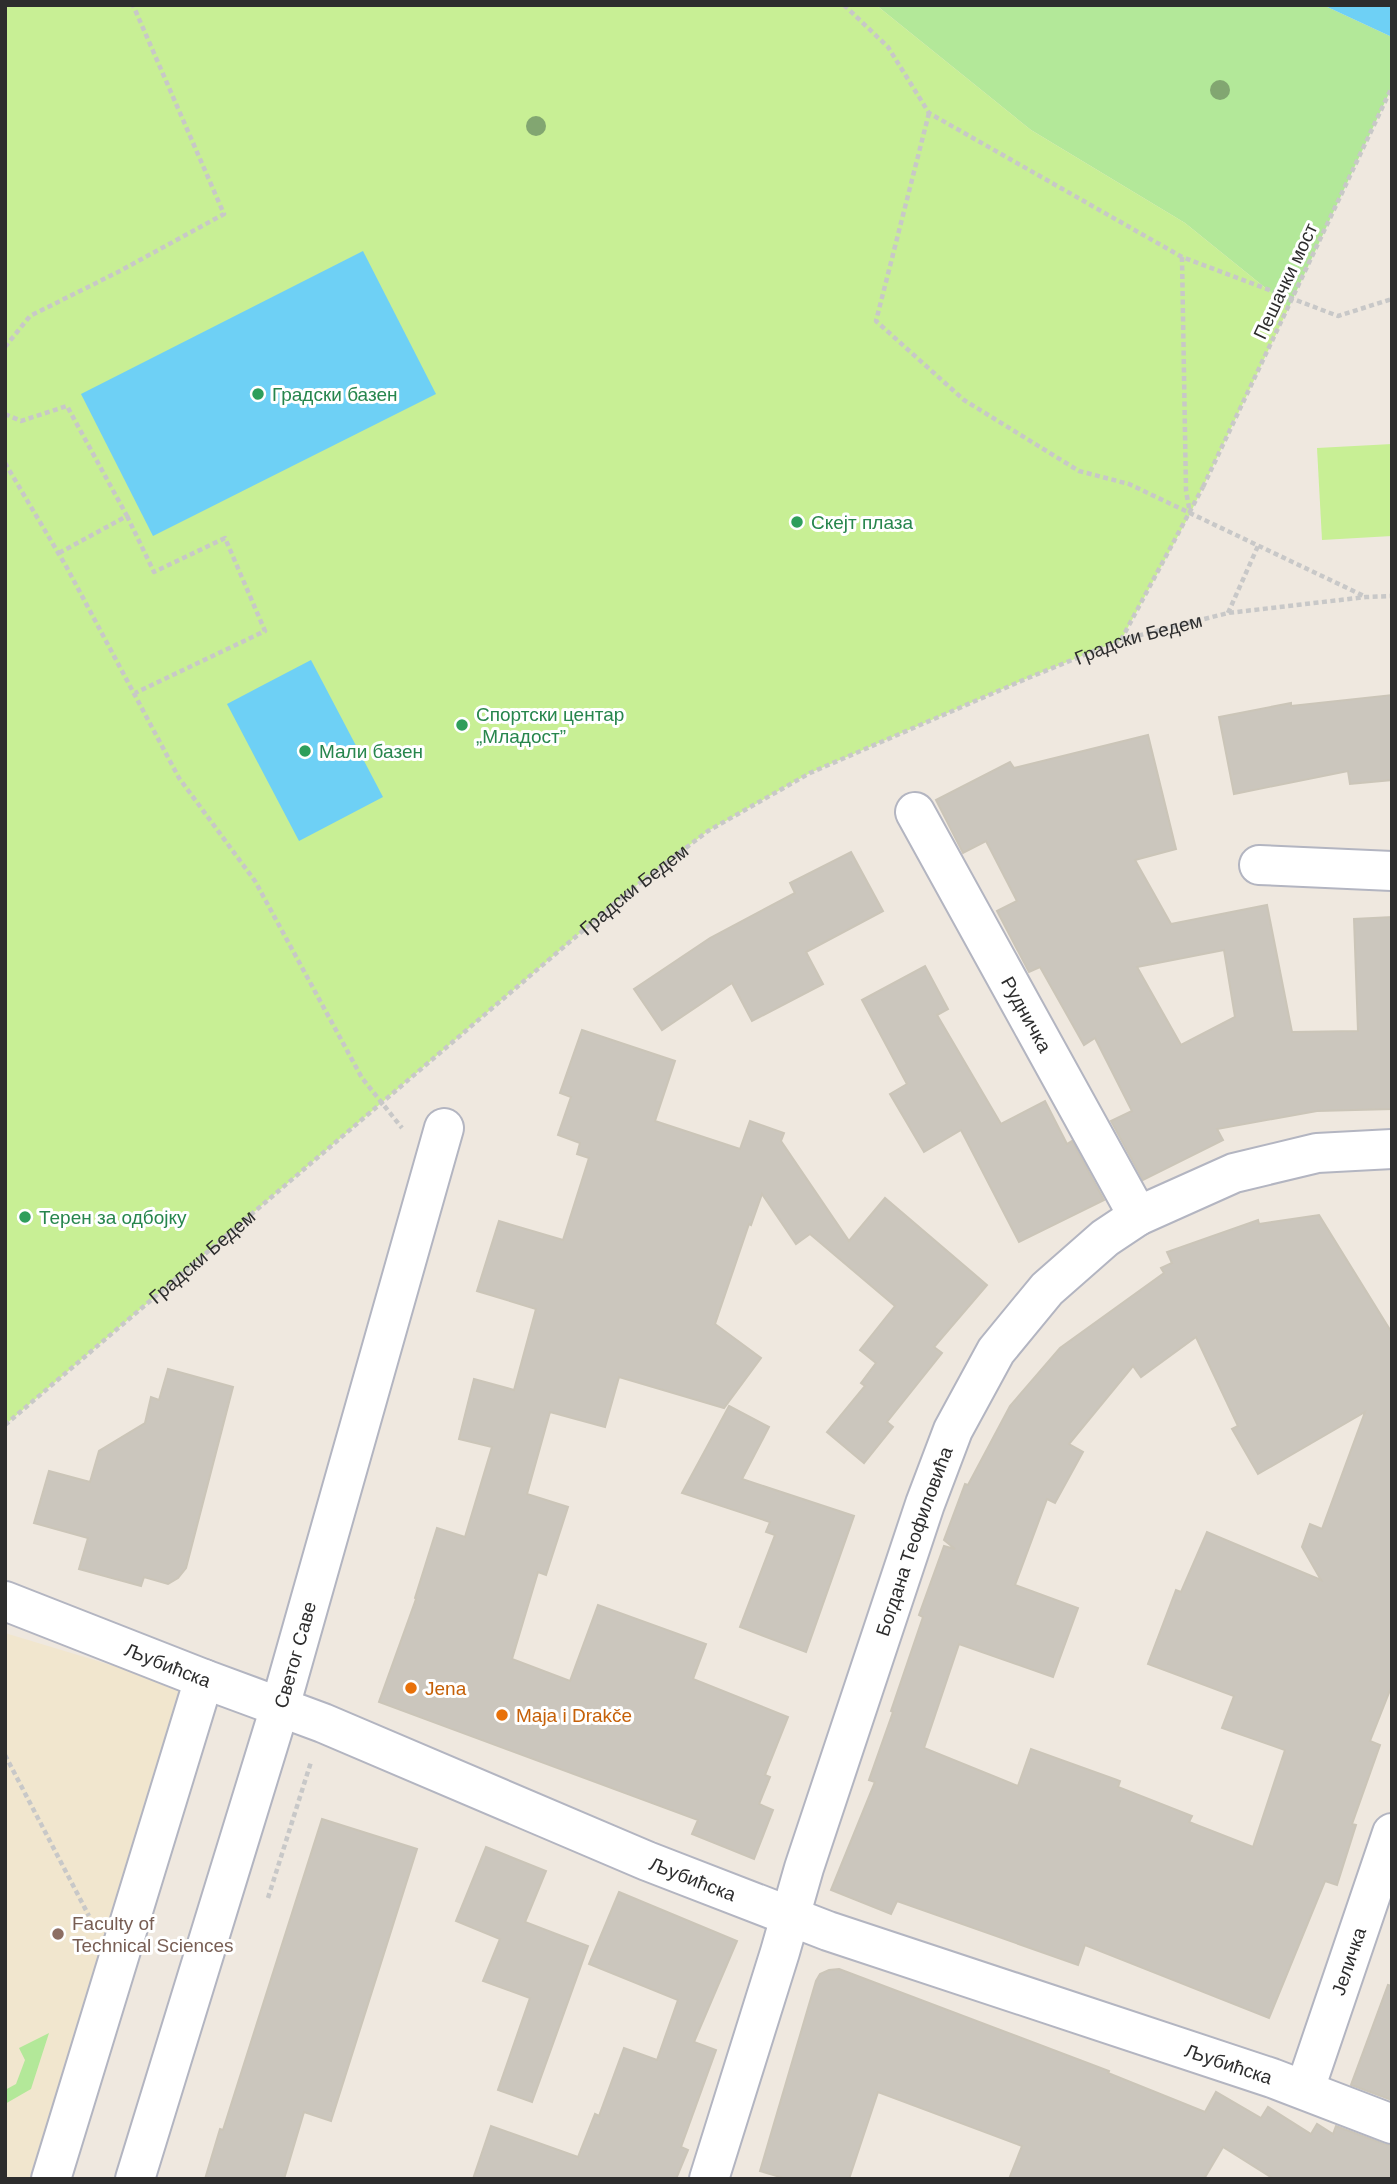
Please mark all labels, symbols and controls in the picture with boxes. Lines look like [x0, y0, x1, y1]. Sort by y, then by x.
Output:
street label: Пешачки мост [1249, 220, 1322, 343]
place label: Градски базен [272, 384, 398, 405]
marker: Градски базен [250, 386, 266, 402]
place label: Скејт плаза [811, 512, 913, 533]
marker: Скејт плаза [789, 514, 805, 530]
street label: Градски Бедем [1072, 610, 1204, 669]
place label: Спортски центар „Младост” [476, 704, 624, 747]
marker: Спортски центар „Младост” [454, 717, 470, 733]
place label: Мали базен [319, 741, 423, 762]
marker: Мали базен [297, 743, 313, 759]
street label: Градски Бедем [576, 840, 692, 939]
street label: Рудничка [997, 973, 1056, 1056]
street label: Градски Бедем [145, 1206, 259, 1308]
place label: Терен за одбојку [39, 1207, 187, 1228]
marker: Терен за одбојку [17, 1209, 33, 1225]
street label: Богдана Теофиловића [872, 1443, 957, 1639]
street label: Светог Саве [270, 1599, 320, 1711]
street label: Љубићска [122, 1639, 214, 1692]
place label: Jena [425, 1678, 467, 1699]
marker: Jena [403, 1680, 419, 1696]
place label: Maja i Drakče [516, 1705, 632, 1726]
marker: Maja i Drakče [494, 1707, 510, 1723]
street label: Љубићска [647, 1853, 739, 1906]
place label: Faculty of Technical Sciences [72, 1913, 234, 1956]
street label: Јеличка [1328, 1924, 1370, 1998]
marker: Faculty of Technical Sciences [50, 1926, 66, 1942]
street label: Љубићска [1182, 2040, 1275, 2089]

